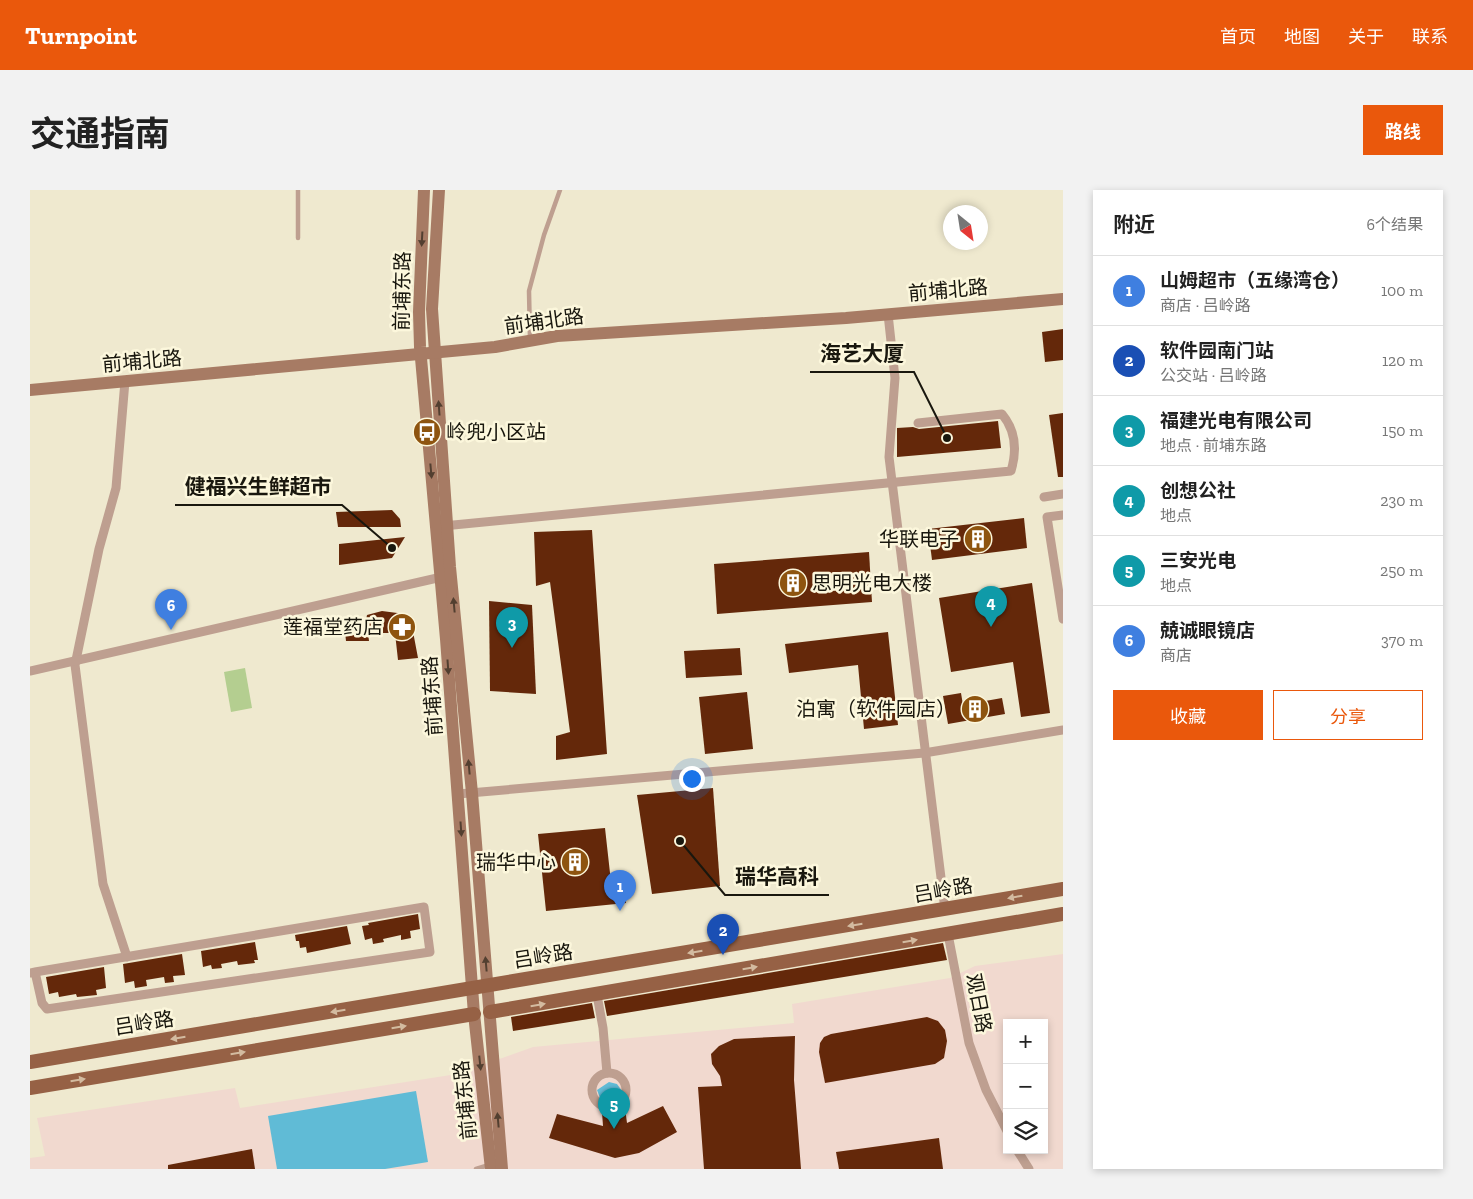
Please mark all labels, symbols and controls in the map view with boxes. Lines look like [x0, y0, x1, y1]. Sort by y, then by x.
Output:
text: Turnpoint [25, 21, 137, 50]
text: 首页 [1220, 26, 1256, 48]
text: 地图 [1284, 26, 1320, 48]
text: 关于 [1348, 26, 1384, 48]
text: 联系 [1412, 26, 1448, 48]
button: 路线 [1363, 105, 1443, 155]
text: 交通指南 [30, 113, 170, 155]
north arrow [943, 205, 988, 250]
text: 附近 [1113, 212, 1155, 237]
text: 6个结果 [1367, 215, 1423, 234]
one-way arrow [418, 231, 426, 247]
street label: 前埔东路 [389, 251, 415, 331]
text: 山姆超市（五缘湾仓） [1160, 269, 1350, 292]
street label: 前埔北路 [907, 275, 989, 305]
text: 1 [1126, 281, 1132, 300]
text: 100 m [1381, 281, 1423, 300]
text: 商店 · 吕岭路 [1160, 296, 1251, 315]
street label: 前埔北路 [503, 304, 585, 338]
callout: 海艺大厦 [810, 336, 914, 372]
text: 软件园南门站 [1160, 339, 1274, 362]
text: 海艺大厦 [820, 341, 904, 366]
street label: 前埔北路 [101, 346, 183, 376]
text: 2 [1125, 351, 1133, 370]
text: 120 m [1382, 351, 1423, 370]
text: 公交站 · 吕岭路 [1160, 366, 1267, 385]
one-way arrow [435, 400, 443, 416]
text: 福建光电有限公司 [1160, 409, 1312, 432]
bus stop icon: 岭兜小区站 [412, 417, 442, 447]
place label: 岭兜小区站 [446, 420, 546, 444]
text: 3 [1125, 421, 1133, 440]
text: 150 m [1382, 421, 1423, 440]
text: 地点 · 前埔东路 [1160, 436, 1267, 455]
one-way arrow [427, 463, 435, 479]
callout: 健福兴生鲜超市 [175, 469, 342, 505]
text: 健福兴生鲜超市 [185, 474, 332, 499]
text: 创想公社 [1160, 479, 1236, 502]
text: 4 [1124, 491, 1134, 510]
text: 230 m [1380, 491, 1423, 510]
text: 地点 [1160, 506, 1192, 525]
building icon: 华联电子 [963, 524, 993, 554]
place label: 华联电子 [879, 527, 959, 551]
text: 三安光电 [1160, 549, 1236, 572]
text: 5 [1125, 561, 1133, 580]
text: 250 m [1380, 561, 1423, 580]
building icon: 思明光电大楼 [778, 568, 808, 598]
place label: 思明光电大楼 [812, 571, 932, 595]
text: 地点 [1160, 576, 1192, 595]
pin: 4 [975, 586, 1007, 627]
pin: 6 [155, 589, 187, 630]
one-way arrow [450, 597, 458, 613]
pin: 3 [496, 607, 528, 648]
pharmacy icon: 莲福堂药店 [387, 612, 417, 642]
place label: 莲福堂药店 [283, 615, 383, 639]
text: 兢诚眼镜店 [1160, 619, 1255, 642]
text: 6 [1125, 631, 1133, 650]
text: 370 m [1381, 631, 1423, 650]
text: 商店 [1160, 646, 1192, 665]
street label: 前埔东路 [417, 655, 447, 737]
one-way arrow [445, 660, 453, 676]
button: 收藏 [1113, 690, 1263, 740]
button: 分享 [1273, 690, 1423, 740]
building icon: 泊寓（软件园店） [960, 694, 990, 724]
place label: 泊寓（软件园店） [796, 697, 956, 721]
one-way arrow [465, 759, 473, 775]
your location [679, 766, 705, 792]
one-way arrow [457, 822, 465, 838]
building icon: 瑞华中心 [560, 847, 590, 877]
place label: 瑞华中心 [476, 850, 556, 874]
callout: 瑞华高科 [725, 859, 829, 895]
text: 瑞华高科 [735, 864, 819, 889]
pin: 1 [604, 870, 636, 911]
street label: 吕岭路 [911, 873, 975, 907]
one-way arrow [1007, 894, 1023, 902]
pin: 2 [707, 914, 739, 955]
one-way arrow [847, 921, 863, 929]
one-way arrow [902, 936, 918, 944]
street label: 吕岭路 [511, 939, 575, 973]
one-way arrow [686, 948, 702, 956]
one-way arrow [481, 955, 489, 971]
one-way arrow [742, 964, 758, 972]
street label: 观日路 [961, 971, 997, 1035]
one-way arrow [530, 1000, 546, 1008]
street label: 吕岭路 [112, 1006, 176, 1040]
one-way arrow [330, 1007, 346, 1015]
map controls [1003, 1019, 1048, 1154]
button: + [1003, 1019, 1048, 1064]
one-way arrow [391, 1022, 407, 1030]
one-way arrow [169, 1034, 185, 1042]
one-way arrow [231, 1049, 247, 1057]
one-way arrow [476, 1055, 484, 1071]
street label: 前埔东路 [449, 1059, 481, 1141]
button: − [1003, 1064, 1048, 1109]
one-way arrow [70, 1075, 86, 1083]
pin: 5 [598, 1088, 630, 1129]
button: layers [1003, 1109, 1048, 1154]
one-way arrow [494, 1112, 502, 1128]

